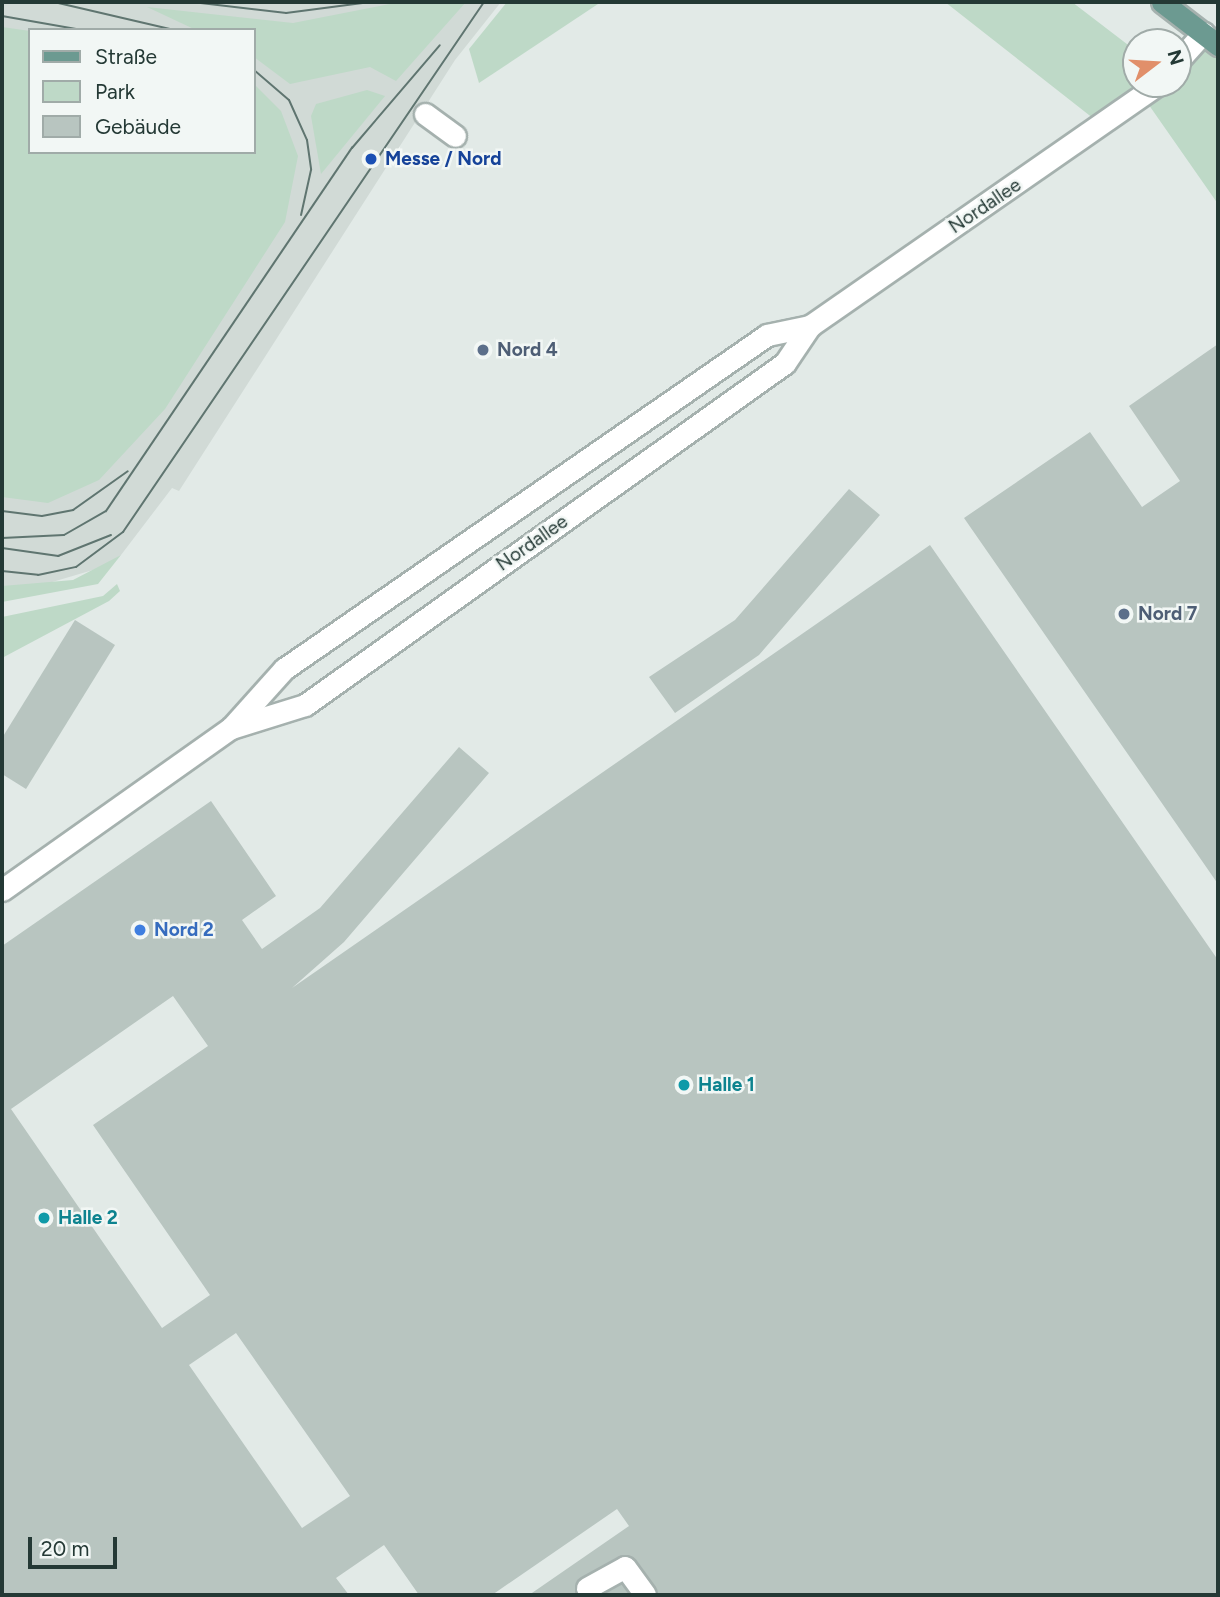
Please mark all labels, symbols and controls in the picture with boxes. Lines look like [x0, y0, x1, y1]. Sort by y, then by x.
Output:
legend [28, 28, 256, 154]
north arrow [1122, 28, 1192, 98]
text: Straße [95, 44, 157, 69]
text: N [1163, 47, 1189, 68]
text: Park [95, 79, 135, 104]
text: Gebäude [95, 114, 181, 139]
place label: Messe / Nord [385, 148, 502, 170]
marker: Messe / Nord [363, 151, 379, 167]
street label: Nordallee [945, 174, 1025, 238]
place label: Nord 4 [497, 339, 558, 361]
marker: Nord 4 [475, 342, 491, 358]
street label: Nordallee [492, 510, 572, 576]
place label: Nord 7 [1138, 603, 1197, 625]
marker: Nord 7 [1116, 606, 1132, 622]
place label: Nord 2 [154, 919, 214, 941]
marker: Nord 2 [132, 922, 148, 938]
place label: Halle 1 [698, 1074, 755, 1096]
marker: Halle 1 [676, 1077, 692, 1093]
place label: Halle 2 [58, 1207, 118, 1229]
marker: Halle 2 [36, 1210, 52, 1226]
scale bar [32, 1524, 121, 1568]
text: 20 m [41, 1536, 89, 1561]

